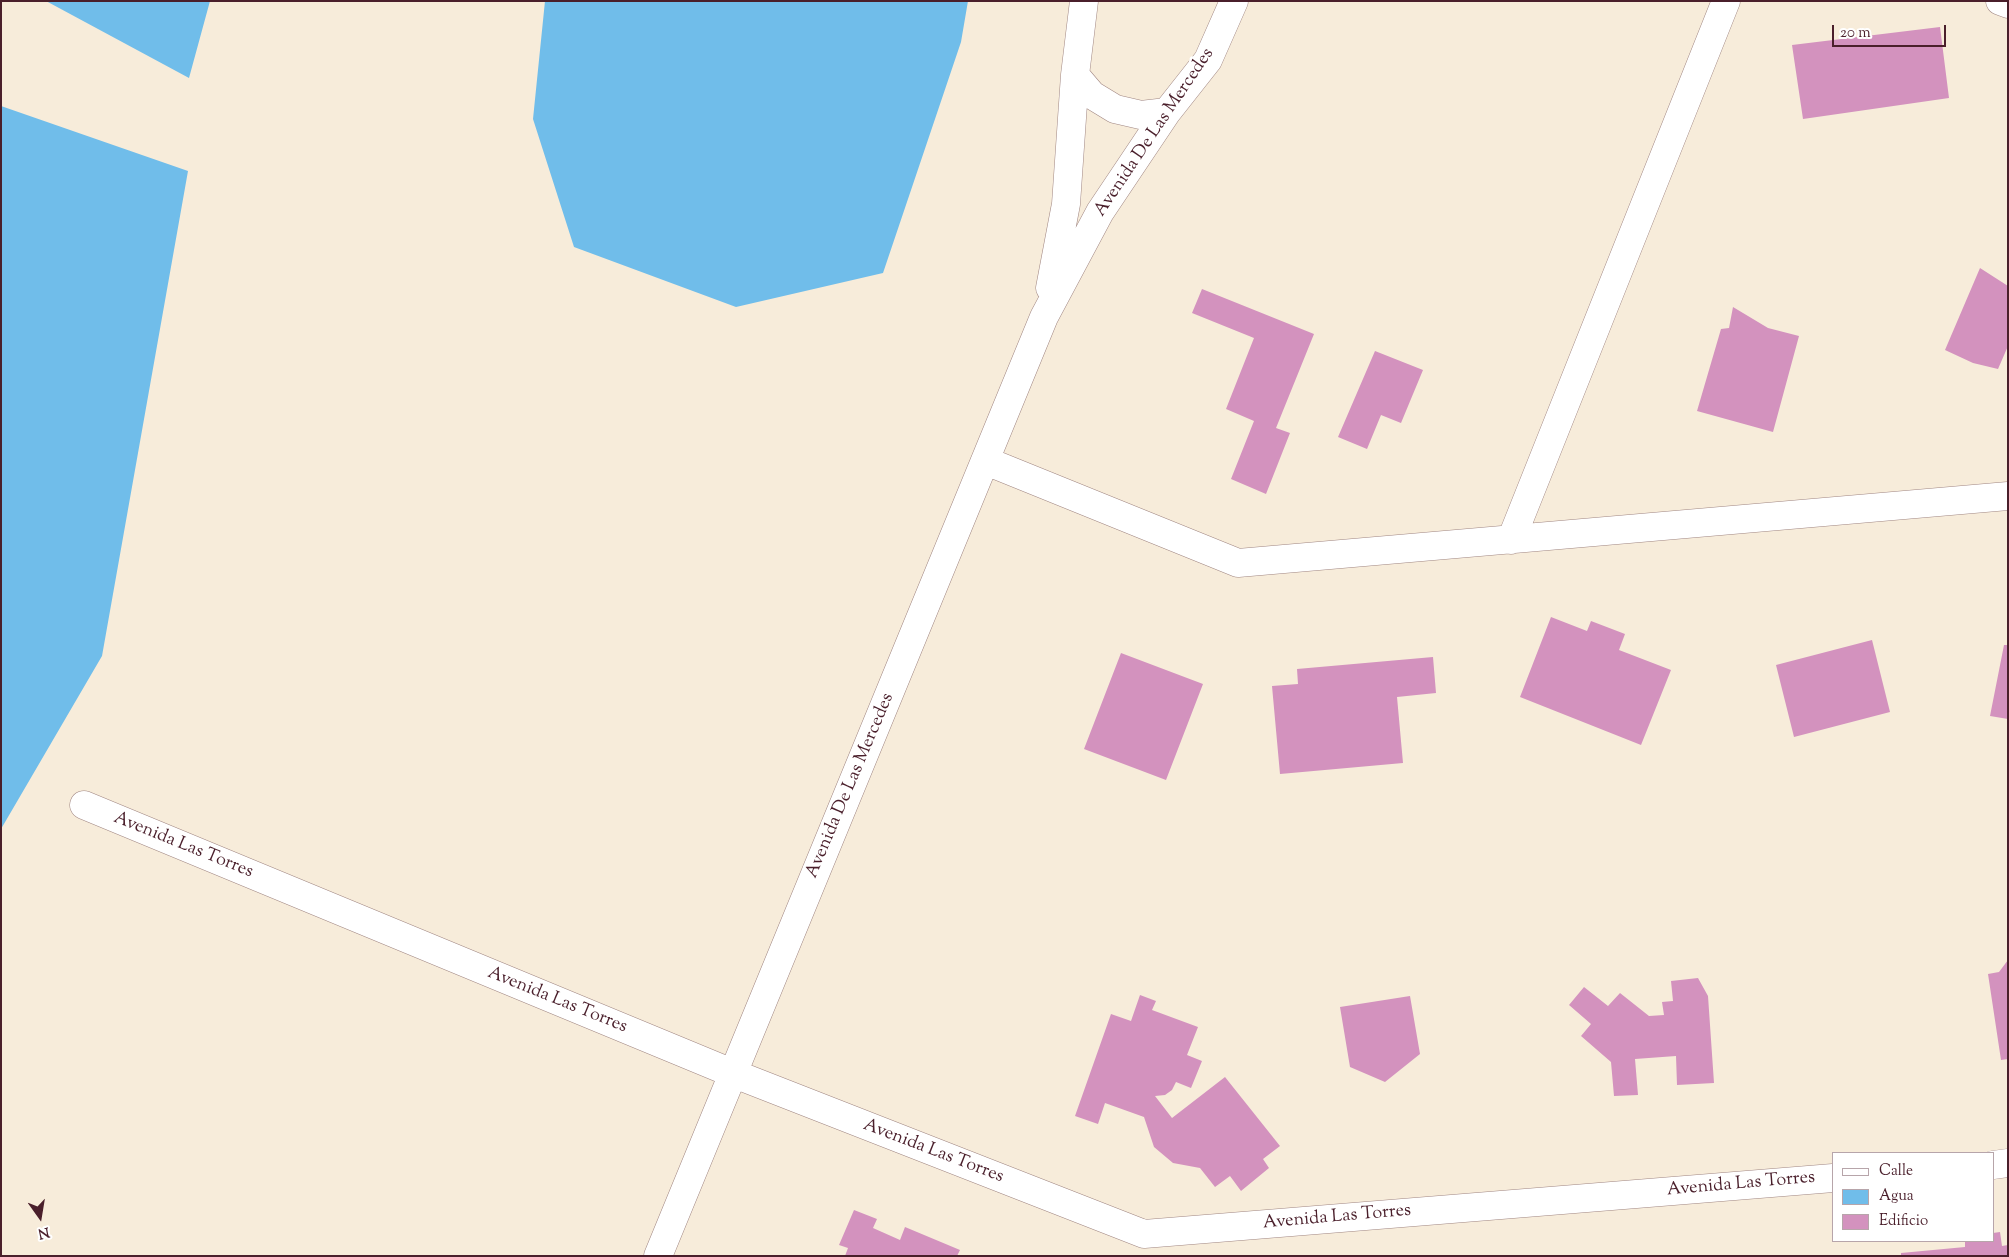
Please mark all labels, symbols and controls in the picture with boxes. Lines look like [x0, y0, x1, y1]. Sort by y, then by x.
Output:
scale bar [1834, 15, 1948, 47]
text: 20 m [1840, 23, 1871, 44]
street label: Avenida De Las Mercedes [1090, 45, 1220, 221]
street label: Avenida De Las Mercedes [802, 690, 900, 882]
street label: Avenida Las Torres [110, 808, 256, 884]
street label: Avenida Las Torres [484, 963, 630, 1039]
street label: Avenida Las Torres [860, 1115, 1006, 1189]
legend [1832, 1152, 1994, 1242]
text: Calle [1879, 1161, 1913, 1182]
street label: Avenida Las Torres [1666, 1168, 1816, 1202]
text: Agua [1879, 1186, 1914, 1207]
north arrow [15, 1192, 65, 1242]
street label: Avenida Las Torres [1262, 1201, 1412, 1235]
text: Edificio [1879, 1211, 1928, 1232]
text: N [36, 1221, 51, 1243]

